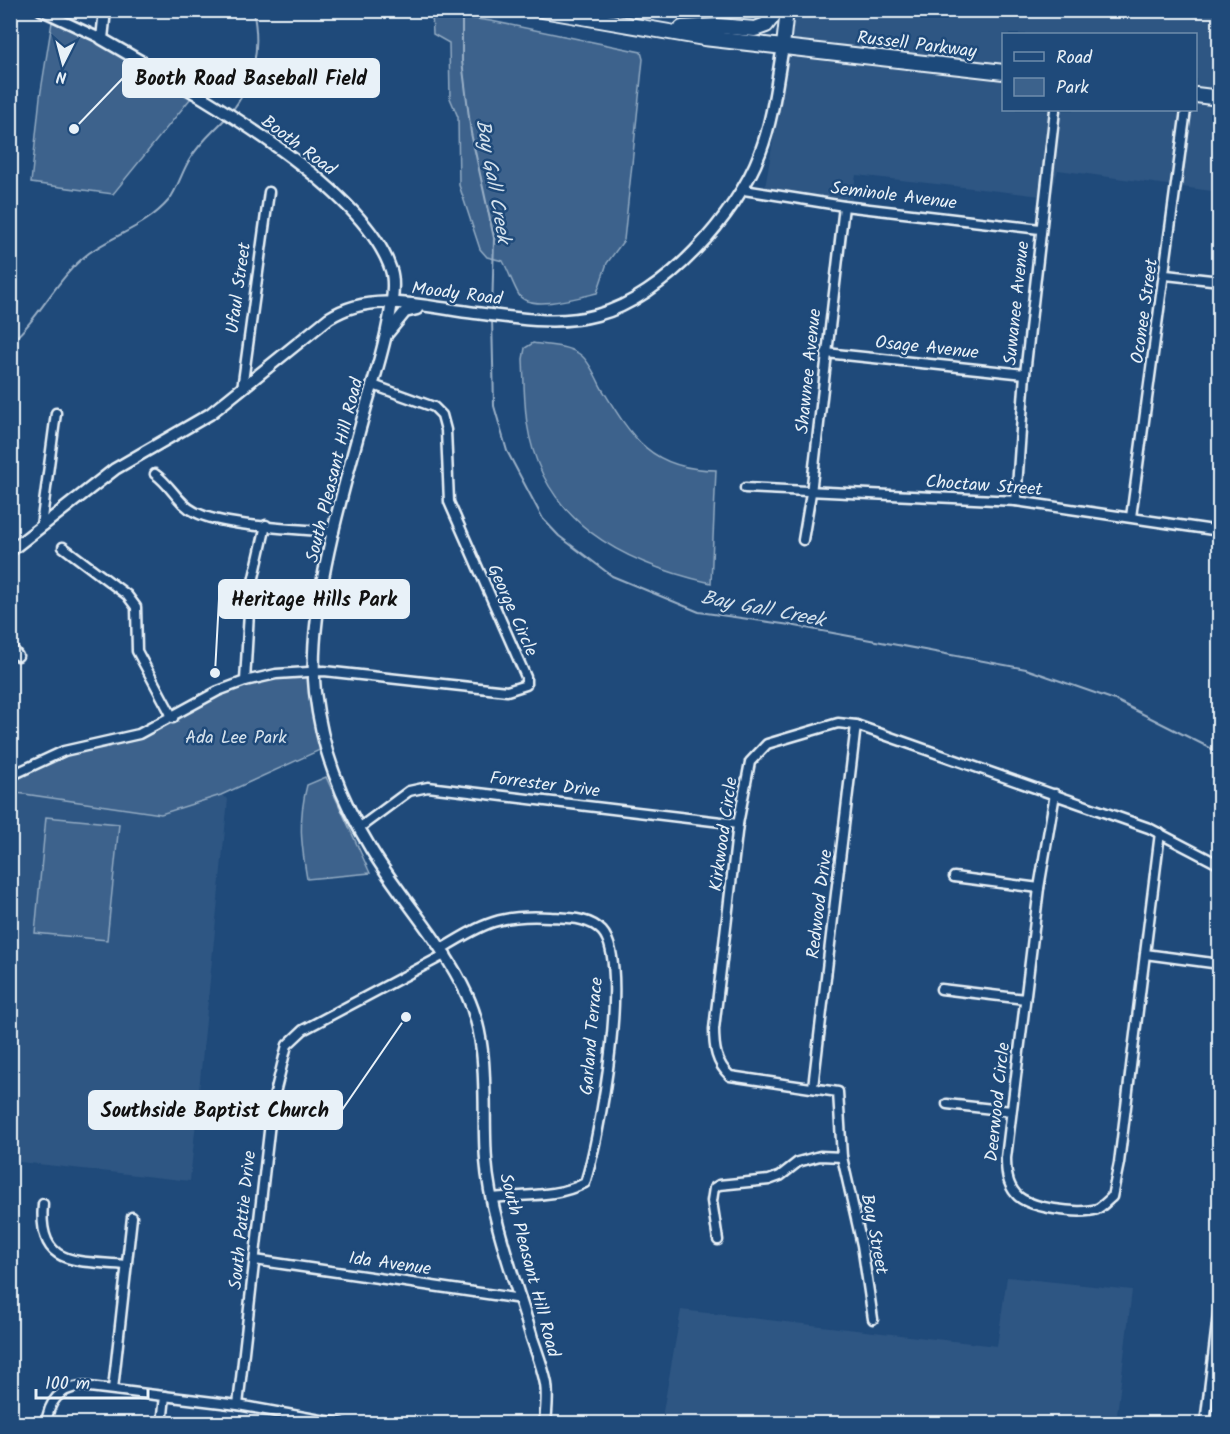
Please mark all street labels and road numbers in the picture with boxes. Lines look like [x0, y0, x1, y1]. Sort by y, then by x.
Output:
street label: Russell Parkway [855, 24, 979, 67]
street label: Booth Road [254, 108, 343, 185]
street label: Seminole Avenue [829, 174, 958, 219]
street label: Ufaul Street [219, 240, 260, 336]
street label: Suwanee Avenue [997, 240, 1038, 367]
street label: Oconee Street [1124, 256, 1167, 366]
street label: Moody Road [410, 275, 505, 315]
street label: Shawnee Avenue [788, 307, 830, 435]
street label: Osage Avenue [874, 329, 980, 368]
street label: South Pleasant Hill Road [298, 374, 373, 566]
street label: Choctaw Street [925, 468, 1044, 505]
street label: George Circle [478, 560, 545, 662]
street label: Forrester Drive [488, 764, 602, 807]
street label: Kirkwood Circle [702, 775, 747, 893]
street label: Redwood Drive [799, 848, 842, 960]
street label: Garland Terrace [573, 976, 612, 1096]
street label: Deerwood Circle [978, 1041, 1019, 1163]
street label: South Pattie Drive [222, 1149, 265, 1291]
street label: South Pleasant Hill Road [490, 1170, 567, 1362]
street label: Bay Street [852, 1192, 896, 1278]
street label: Ida Avenue [347, 1244, 433, 1285]

